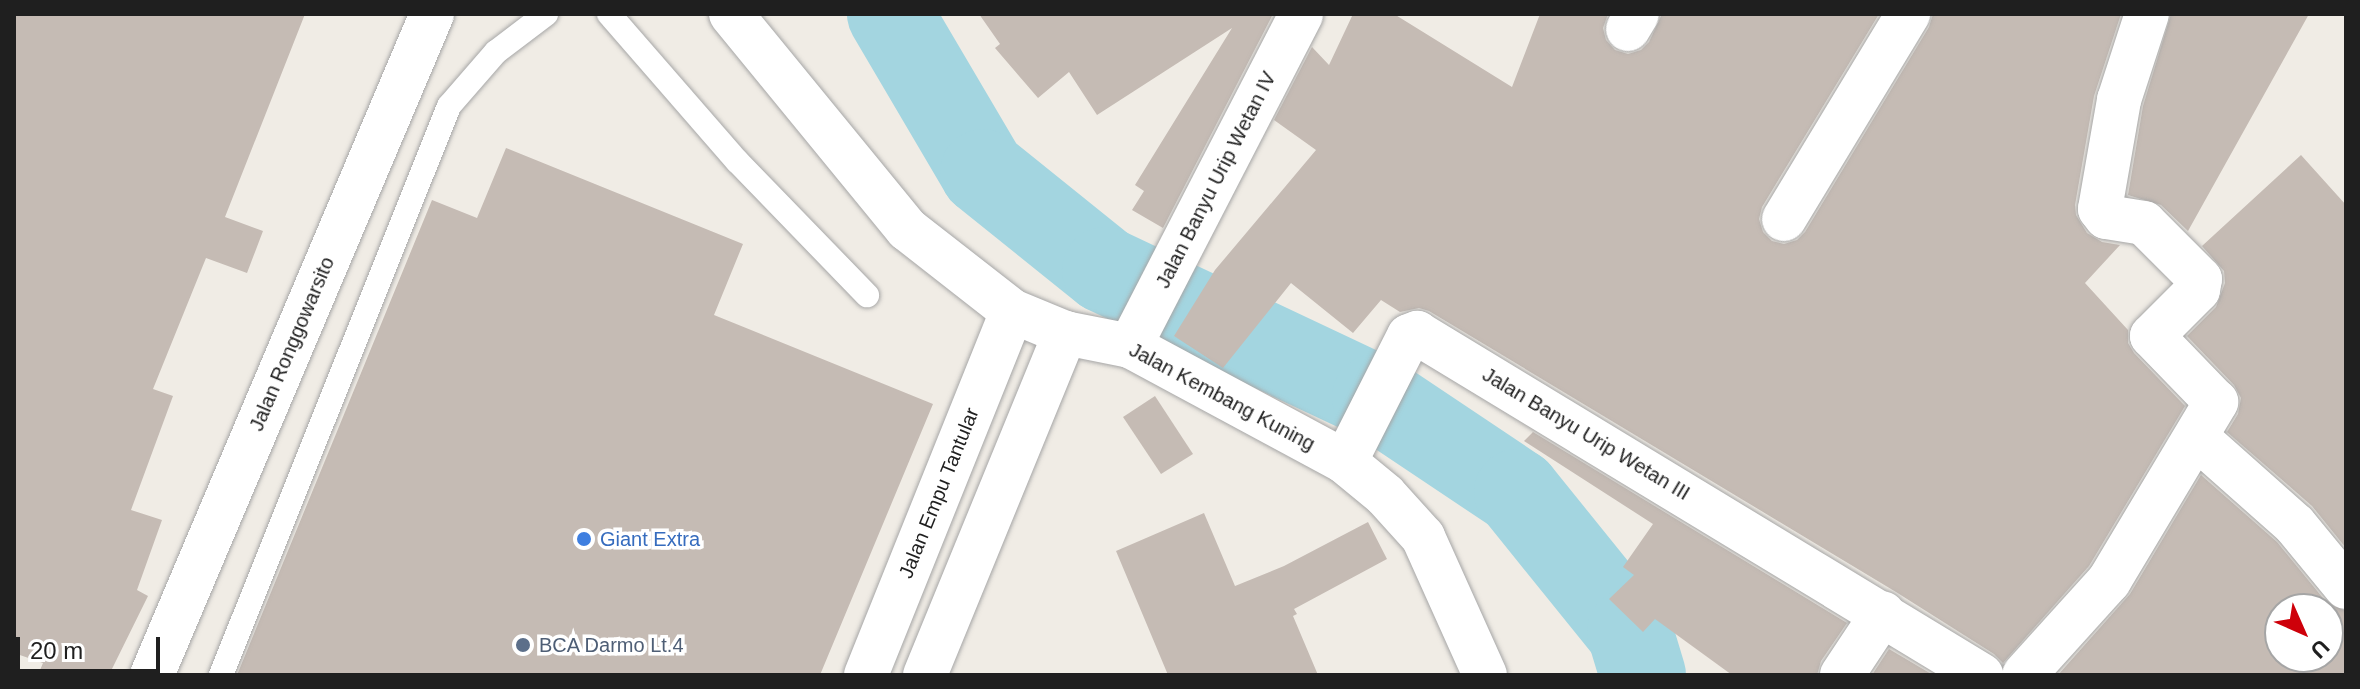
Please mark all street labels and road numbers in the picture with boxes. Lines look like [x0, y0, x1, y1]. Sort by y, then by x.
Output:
street label: Jalan Banyu Urip Wetan IV [1151, 68, 1281, 292]
street label: Jalan Ronggowarsito [244, 253, 340, 435]
street label: Jalan Kembang Kuning [1125, 338, 1319, 456]
street label: Jalan Banyu Urip Wetan III [1478, 363, 1694, 505]
street label: Jalan Empu Tantular [894, 404, 984, 582]

